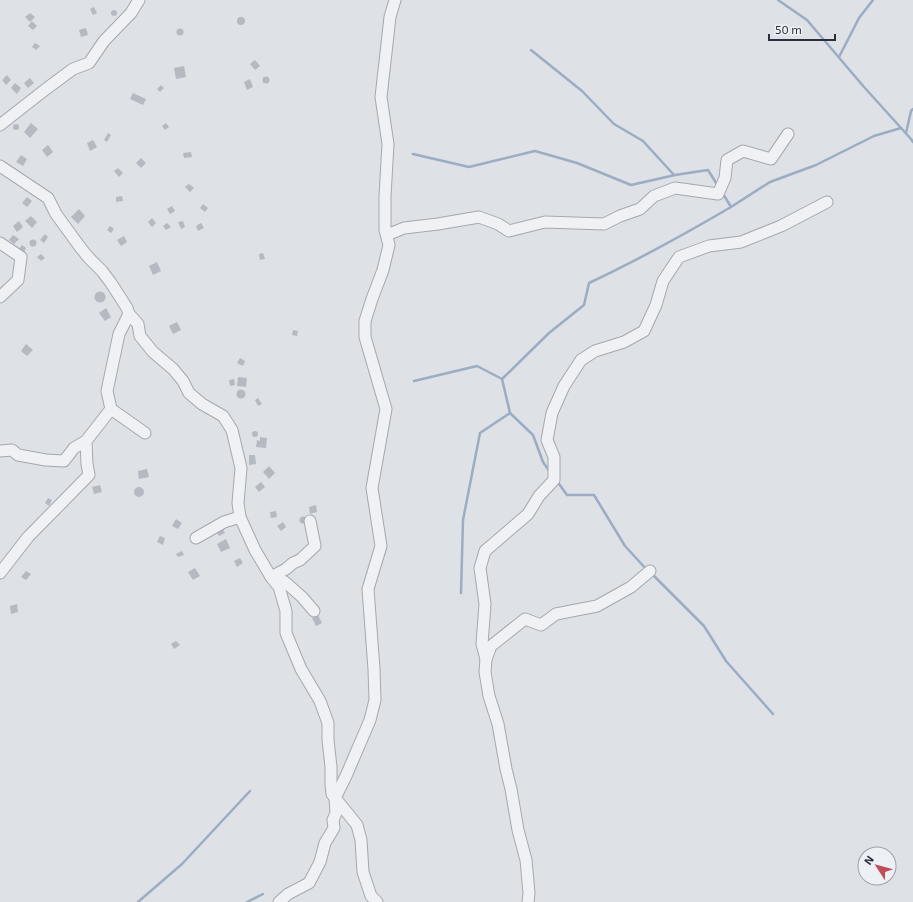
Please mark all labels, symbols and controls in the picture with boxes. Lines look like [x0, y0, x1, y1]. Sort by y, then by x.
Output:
scale bar [769, 16, 835, 42]
text: 50 m [775, 22, 802, 36]
north arrow [857, 846, 897, 886]
text: N [861, 853, 876, 867]

